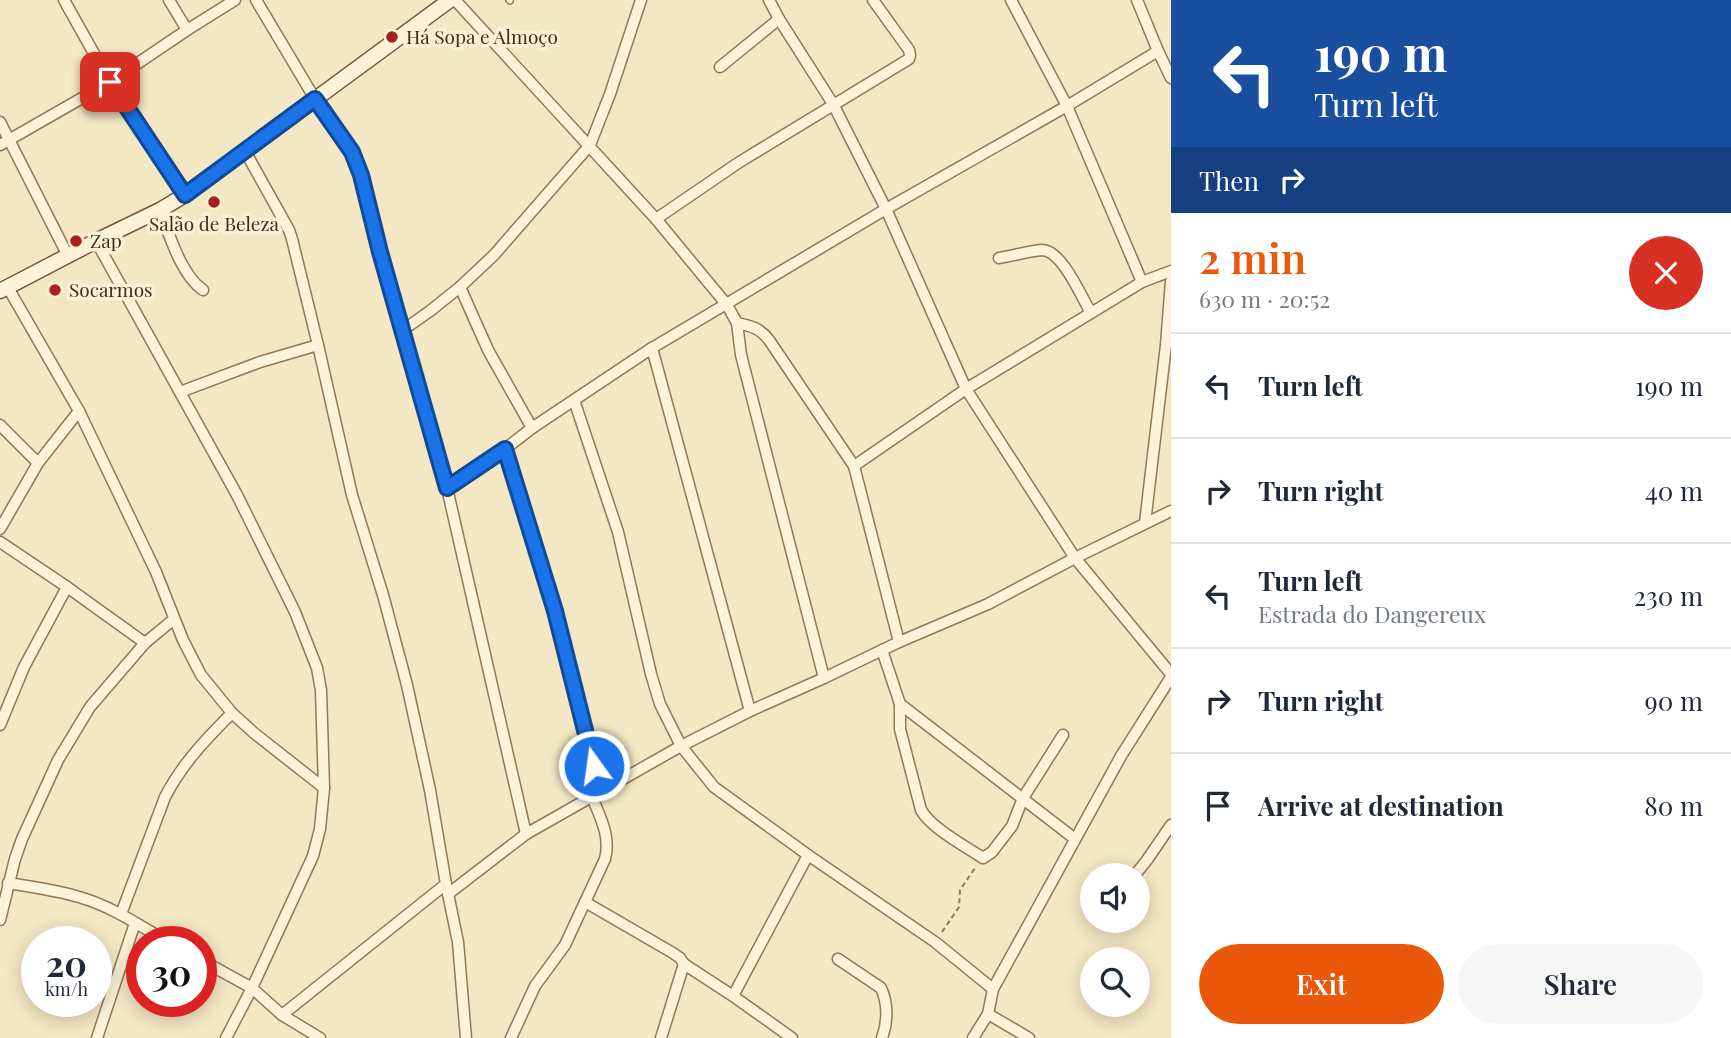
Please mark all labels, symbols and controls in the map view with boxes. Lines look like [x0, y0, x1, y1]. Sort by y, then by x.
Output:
text: 190 m [1314, 19, 1447, 84]
place label: Há Sopa e Almoço [406, 23, 558, 49]
icon: left [1199, 28, 1290, 119]
marker: Há Sopa e Almoço [384, 29, 400, 45]
pin [80, 52, 140, 112]
icon: arrive [91, 63, 129, 101]
text: Turn left [1314, 82, 1438, 125]
icon: right [1273, 161, 1311, 199]
text: Then [1199, 163, 1259, 198]
marker: Salão de Beleza [206, 194, 222, 210]
place label: Salão de Beleza [149, 210, 280, 236]
place label: Zap [90, 227, 122, 253]
text: 2 min [1199, 229, 1306, 285]
marker: Zap [68, 233, 84, 249]
button: close [1629, 236, 1703, 310]
place label: Socarmos [69, 276, 153, 302]
marker: Socarmos [47, 282, 63, 298]
text: 630 m · 20:52 [1199, 283, 1330, 314]
icon: left [1199, 367, 1237, 405]
text: Turn left [1258, 368, 1363, 403]
text: 190 m [1635, 368, 1703, 403]
icon: right [1199, 472, 1237, 510]
text: Turn right [1258, 473, 1384, 508]
text: 40 m [1645, 473, 1703, 508]
text: Turn left [1258, 563, 1363, 598]
icon: left [1199, 577, 1237, 615]
text: 230 m [1634, 578, 1703, 613]
text: Estrada do Dangereux [1258, 598, 1486, 629]
icon: right [1199, 682, 1237, 720]
text: Turn right [1258, 683, 1384, 718]
text: 90 m [1645, 683, 1703, 718]
position arrow [557, 729, 631, 803]
icon: arrive [1199, 787, 1237, 825]
text: Arrive at destination [1258, 788, 1504, 823]
text: 80 m [1644, 788, 1703, 823]
map controls [1080, 863, 1150, 1017]
button: sound [1080, 863, 1150, 933]
speed limit sign: 30 [126, 926, 217, 1017]
text: 20 [46, 939, 87, 986]
button: Exit [1199, 944, 1444, 1024]
button: Share [1458, 944, 1703, 1024]
button: search [1080, 947, 1150, 1017]
text: km/h [45, 977, 88, 1001]

